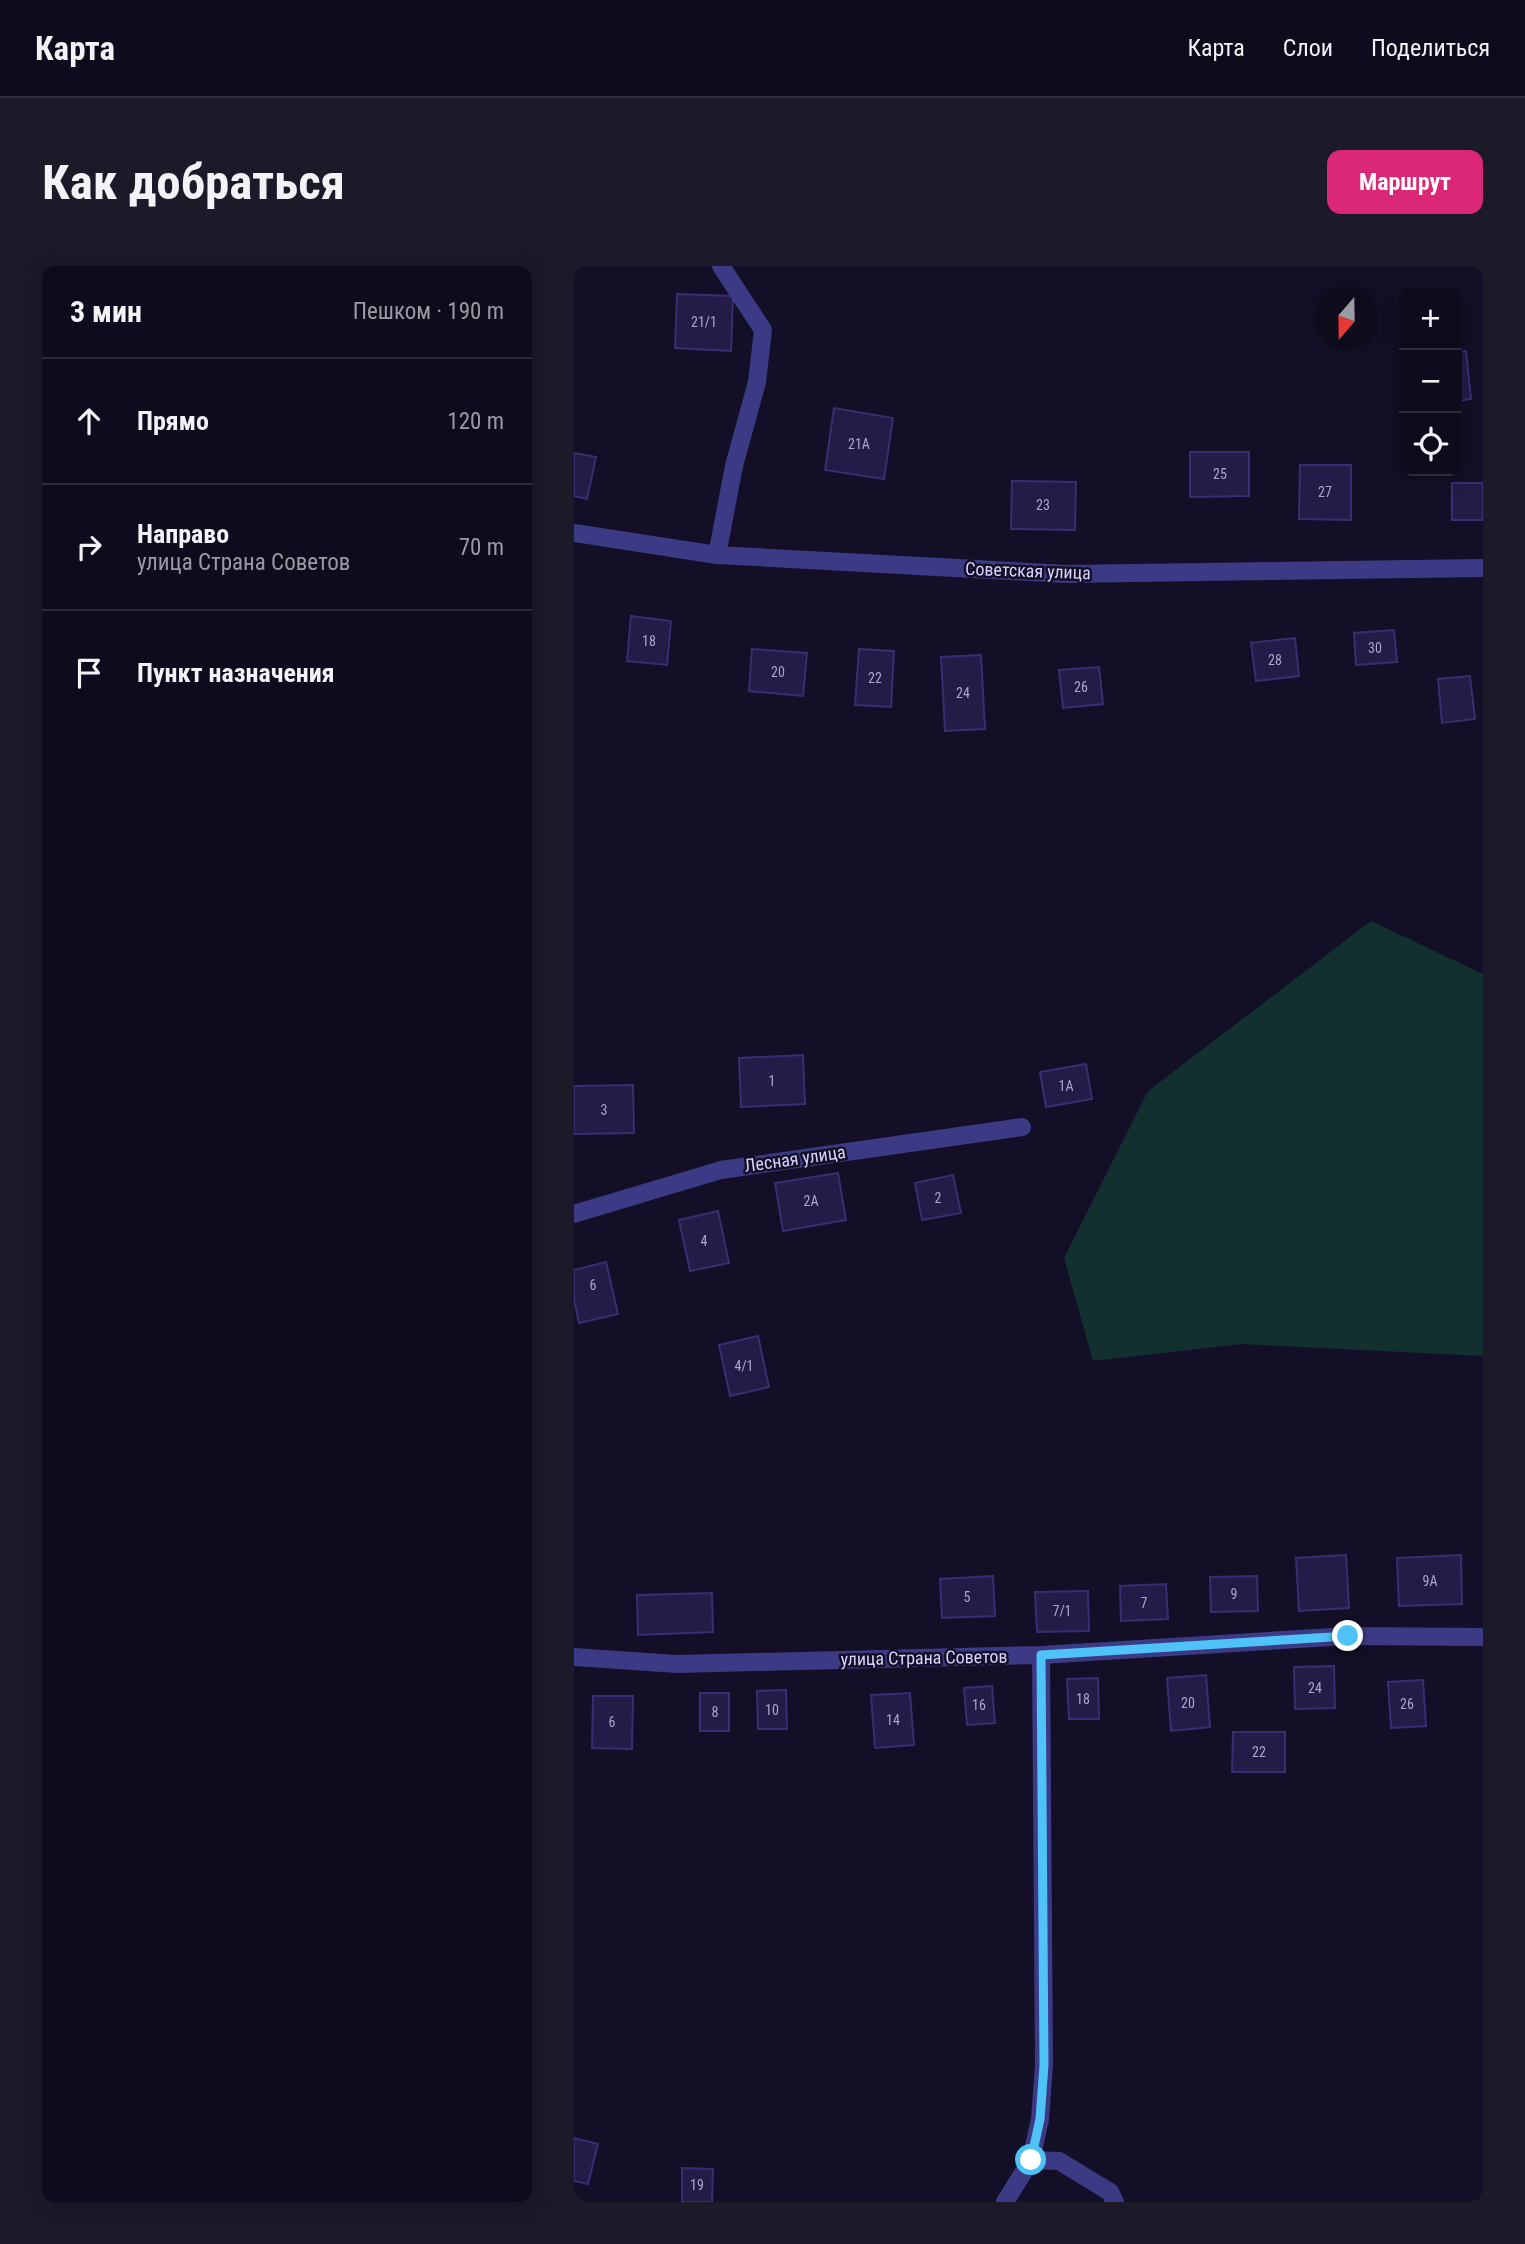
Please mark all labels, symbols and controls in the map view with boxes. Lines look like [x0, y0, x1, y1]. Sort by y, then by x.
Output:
text: Карта [35, 29, 115, 68]
text: Карта [1187, 34, 1245, 62]
text: Слои [1283, 34, 1333, 62]
text: Поделиться [1371, 34, 1490, 62]
button: Маршрут [1327, 150, 1483, 214]
text: Как добраться [42, 154, 345, 211]
north arrow [1315, 287, 1378, 350]
map controls [1399, 287, 1462, 476]
button: + [1399, 287, 1462, 350]
text: 3 мин [70, 294, 142, 329]
text: Пешком · 190 m [353, 298, 504, 325]
house number: 21/1 [691, 314, 717, 330]
button: − [1399, 350, 1462, 413]
icon: ahead [70, 402, 108, 440]
text: Прямо [137, 406, 209, 436]
text: 120 m [447, 408, 504, 435]
button: locate [1399, 413, 1462, 476]
house number: 21А [848, 436, 870, 452]
house number: 25 [1213, 466, 1227, 482]
house number: 27 [1318, 484, 1332, 500]
house number: 23 [1036, 497, 1050, 513]
text: Направо [137, 519, 229, 549]
icon: right [70, 528, 108, 566]
text: 70 m [459, 534, 504, 561]
text: улица Страна Советов [137, 549, 350, 576]
street label: Советская улица [965, 558, 1091, 583]
house number: 18 [642, 633, 656, 649]
house number: 30 [1368, 640, 1382, 656]
house number: 28 [1268, 652, 1282, 668]
icon: arrive [70, 654, 108, 692]
text: Пункт назначения [137, 658, 335, 688]
house number: 20 [771, 664, 785, 680]
house number: 22 [868, 670, 882, 686]
house number: 26 [1074, 679, 1088, 695]
house number: 24 [956, 685, 970, 701]
house number: 1 [769, 1073, 775, 1089]
house number: 1А [1059, 1078, 1073, 1094]
house number: 3 [601, 1102, 607, 1118]
street label: Лесная улица [743, 1141, 847, 1176]
house number: 2 [935, 1190, 942, 1206]
house number: 2А [804, 1193, 818, 1209]
house number: 4 [701, 1233, 708, 1249]
house number: 6 [590, 1277, 597, 1293]
house number: 4/1 [734, 1358, 754, 1374]
house number: 9А [1423, 1573, 1437, 1589]
house number: 9 [1231, 1586, 1237, 1602]
house number: 5 [964, 1589, 971, 1605]
house number: 7 [1141, 1595, 1148, 1611]
house number: 7/1 [1052, 1603, 1072, 1619]
route end [1332, 1620, 1363, 1651]
street label: улица Страна Советов [840, 1646, 1008, 1669]
house number: 24 [1308, 1680, 1322, 1696]
house number: 18 [1076, 1691, 1090, 1707]
house number: 20 [1181, 1695, 1195, 1711]
house number: 26 [1400, 1696, 1414, 1712]
house number: 16 [972, 1697, 986, 1713]
house number: 10 [765, 1702, 779, 1718]
house number: 8 [712, 1704, 719, 1720]
house number: 14 [886, 1712, 900, 1728]
house number: 6 [609, 1714, 616, 1730]
house number: 22 [1252, 1744, 1266, 1760]
route start [1015, 2144, 1046, 2175]
house number: 19 [690, 2177, 704, 2193]

